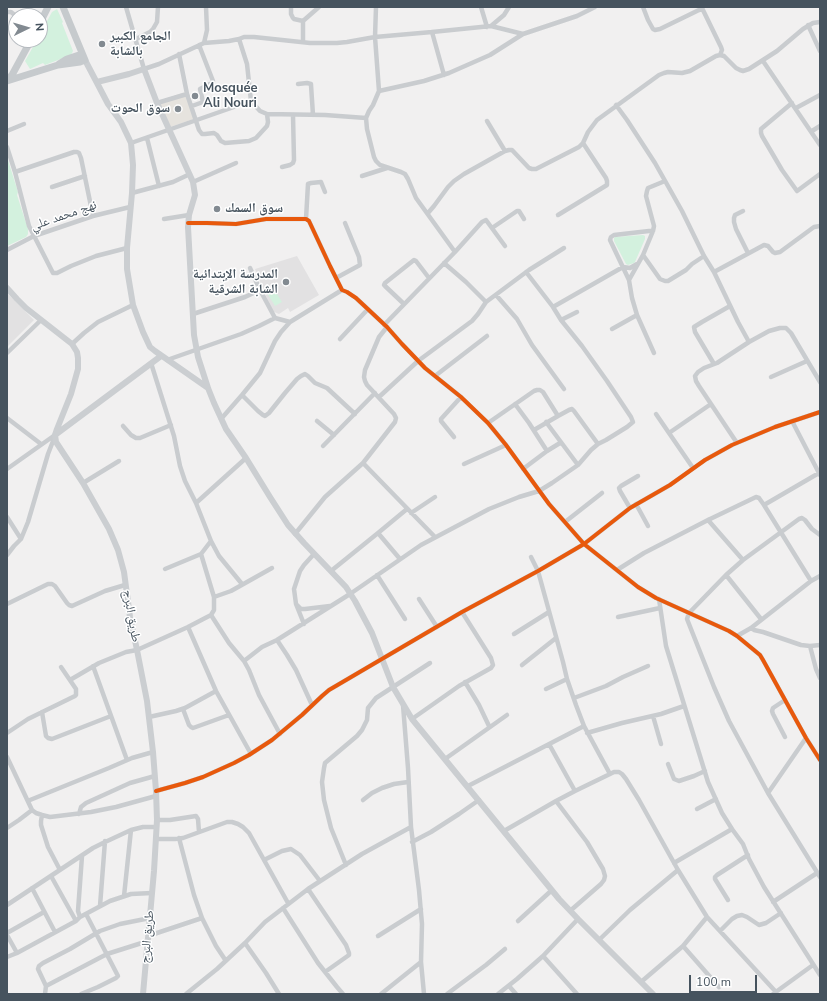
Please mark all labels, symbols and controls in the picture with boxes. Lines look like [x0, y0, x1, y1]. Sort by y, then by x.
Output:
north arrow [8, 8, 48, 48]
text: N [32, 22, 47, 32]
place label: الجامع الكبير بالشابة [110, 29, 171, 60]
marker: الجامع الكبير بالشابة [97, 39, 107, 49]
place label: Mosquée Ali Nouri [203, 81, 258, 112]
marker: Mosquée Ali Nouri [190, 91, 200, 101]
place label: سوق الحوت [111, 101, 170, 117]
marker: سوق الحوت [173, 104, 183, 114]
street label: نهج محمد علي [29, 197, 99, 235]
place label: سوق السمك [225, 201, 283, 217]
marker: سوق السمك [212, 204, 222, 214]
place label: المدرسة الإبتدائية الشابة الشرقية [193, 267, 278, 298]
marker: المدرسة الإبتدائية الشابة الشرقية [281, 277, 291, 287]
street label: طريق البرج [119, 588, 143, 644]
street label: طريق البرج [138, 910, 158, 964]
scale bar [691, 967, 759, 993]
text: 100 m [696, 974, 731, 990]

